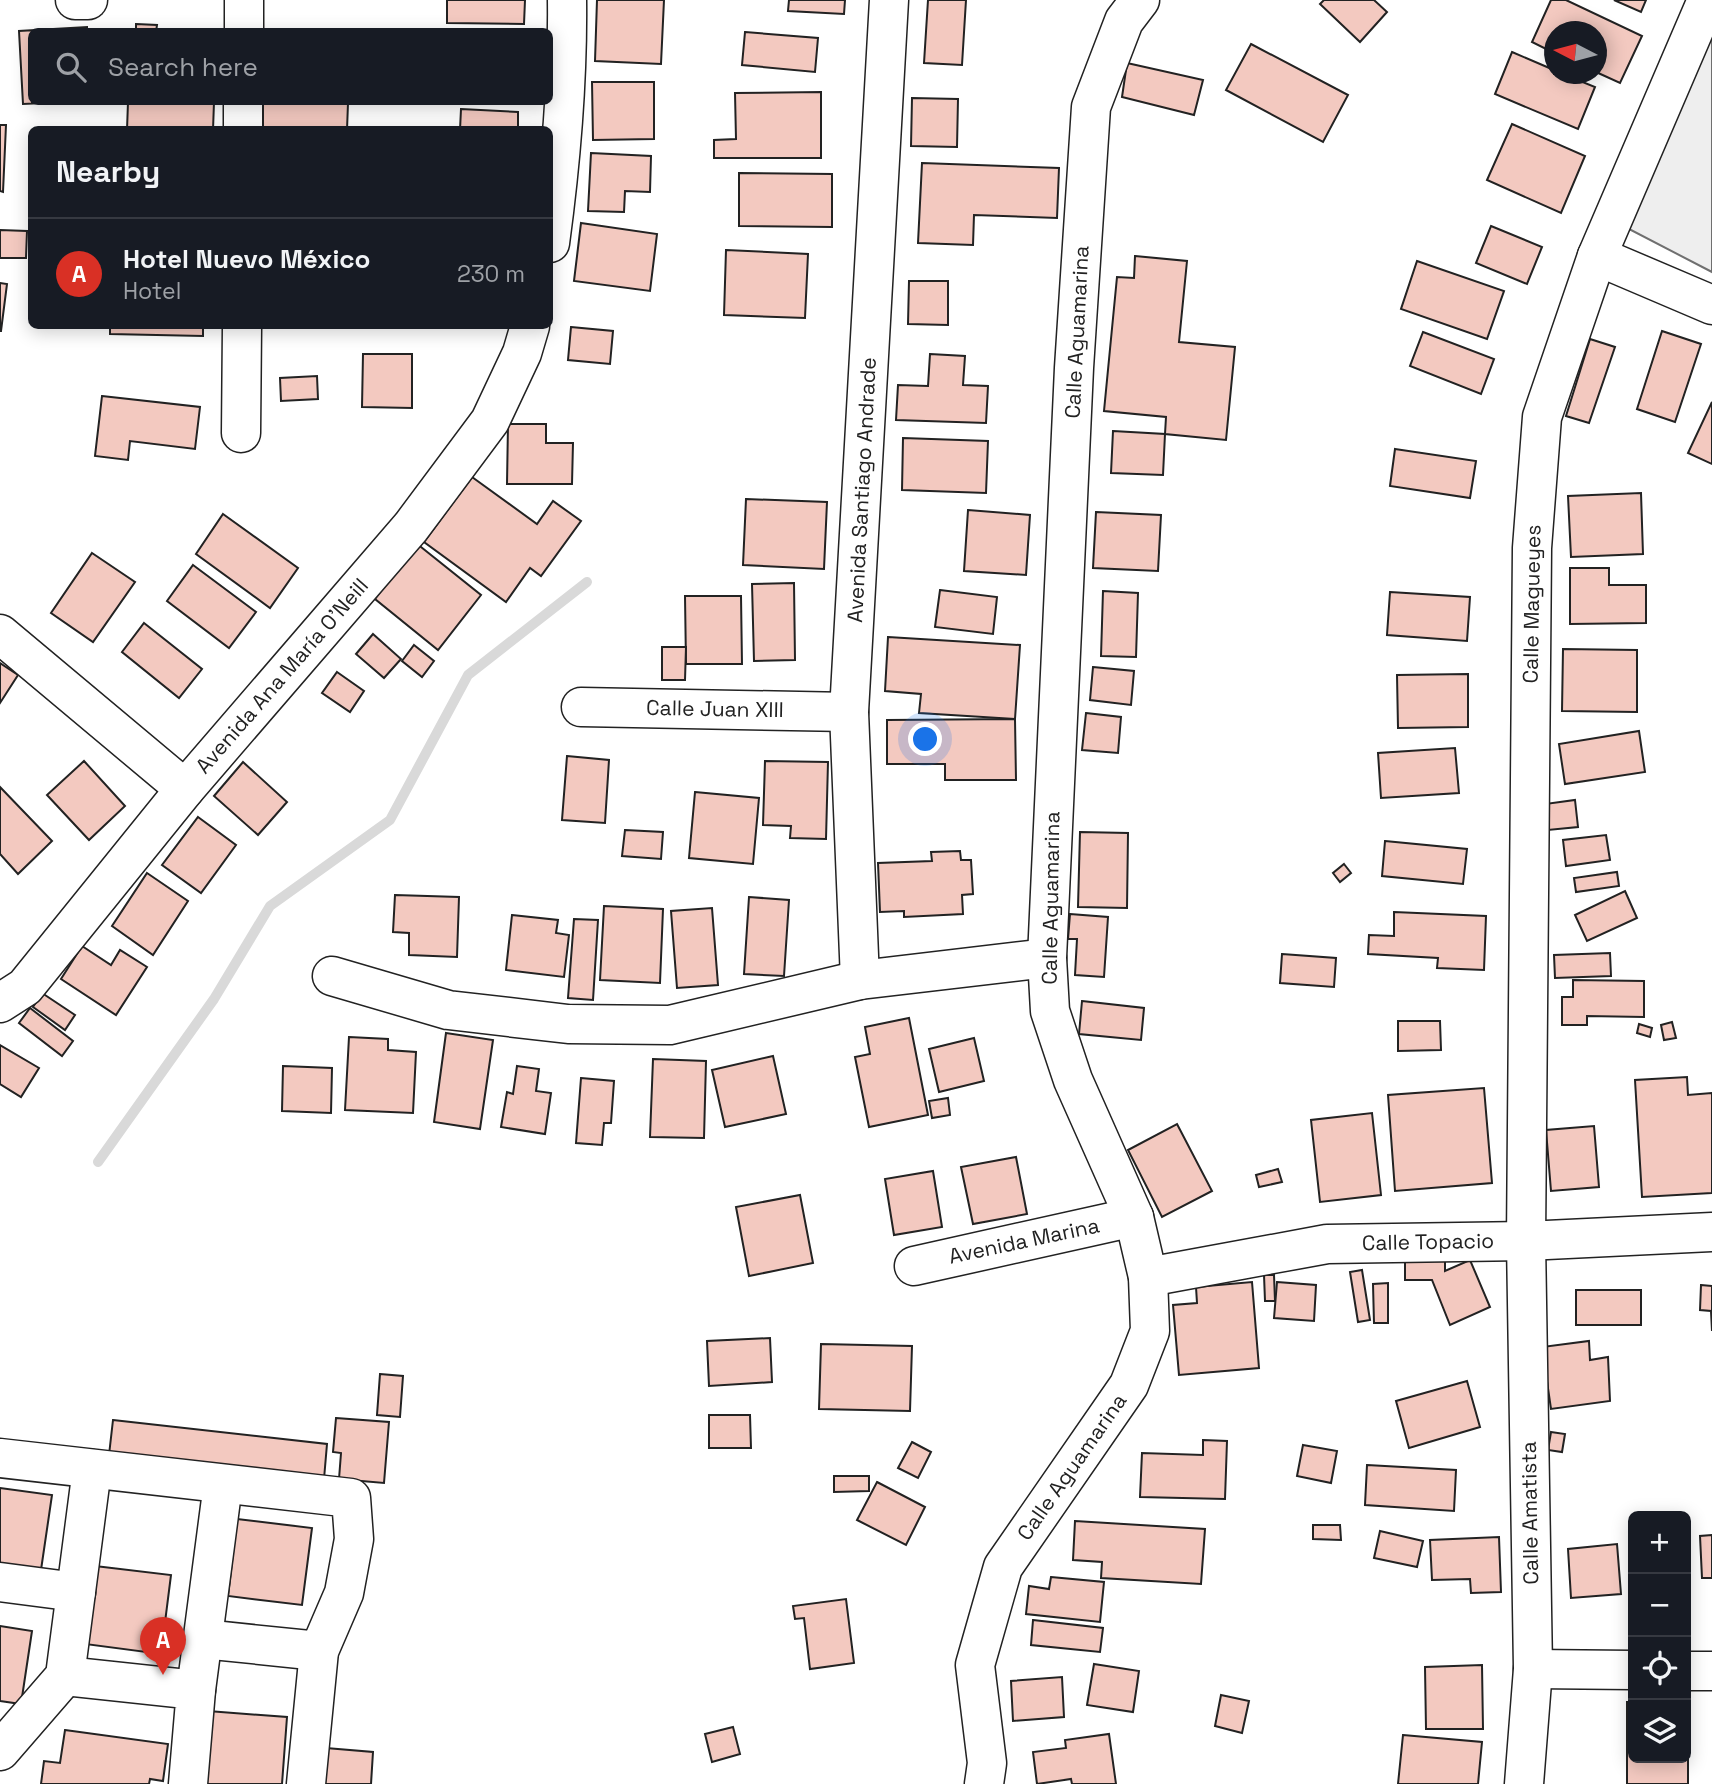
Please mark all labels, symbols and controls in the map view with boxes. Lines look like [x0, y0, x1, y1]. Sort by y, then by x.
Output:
north arrow [1544, 21, 1607, 84]
search box [28, 28, 553, 105]
icon: search [52, 48, 90, 86]
text: Search here [108, 50, 258, 84]
text: Nearby [56, 152, 160, 191]
text: Hotel Nuevo México [123, 242, 371, 276]
street label: Calle Aguamarina [1058, 245, 1095, 419]
text: A [72, 259, 86, 289]
text: 230 m [457, 259, 525, 289]
text: Hotel [123, 276, 181, 306]
street label: Avenida Santiago Andrade [841, 357, 882, 623]
street label: Calle Magueyes [1517, 524, 1546, 684]
street label: Avenida Ana María O'Neill [189, 572, 374, 779]
street label: Calle Juan XIII [646, 694, 784, 723]
your location [908, 722, 942, 756]
street label: Calle Aguamarina [1035, 811, 1066, 985]
street label: Avenida Marina [946, 1211, 1102, 1270]
street label: Calle Topacio [1362, 1227, 1494, 1256]
street label: Calle Aguamarina [1011, 1388, 1132, 1545]
street label: Calle Amatista [1515, 1441, 1544, 1585]
map controls [1628, 1511, 1691, 1763]
button: + [1628, 1511, 1691, 1574]
button: − [1628, 1574, 1691, 1637]
pin: A [140, 1617, 186, 1675]
button: locate [1628, 1637, 1691, 1700]
button: layers [1628, 1700, 1691, 1763]

